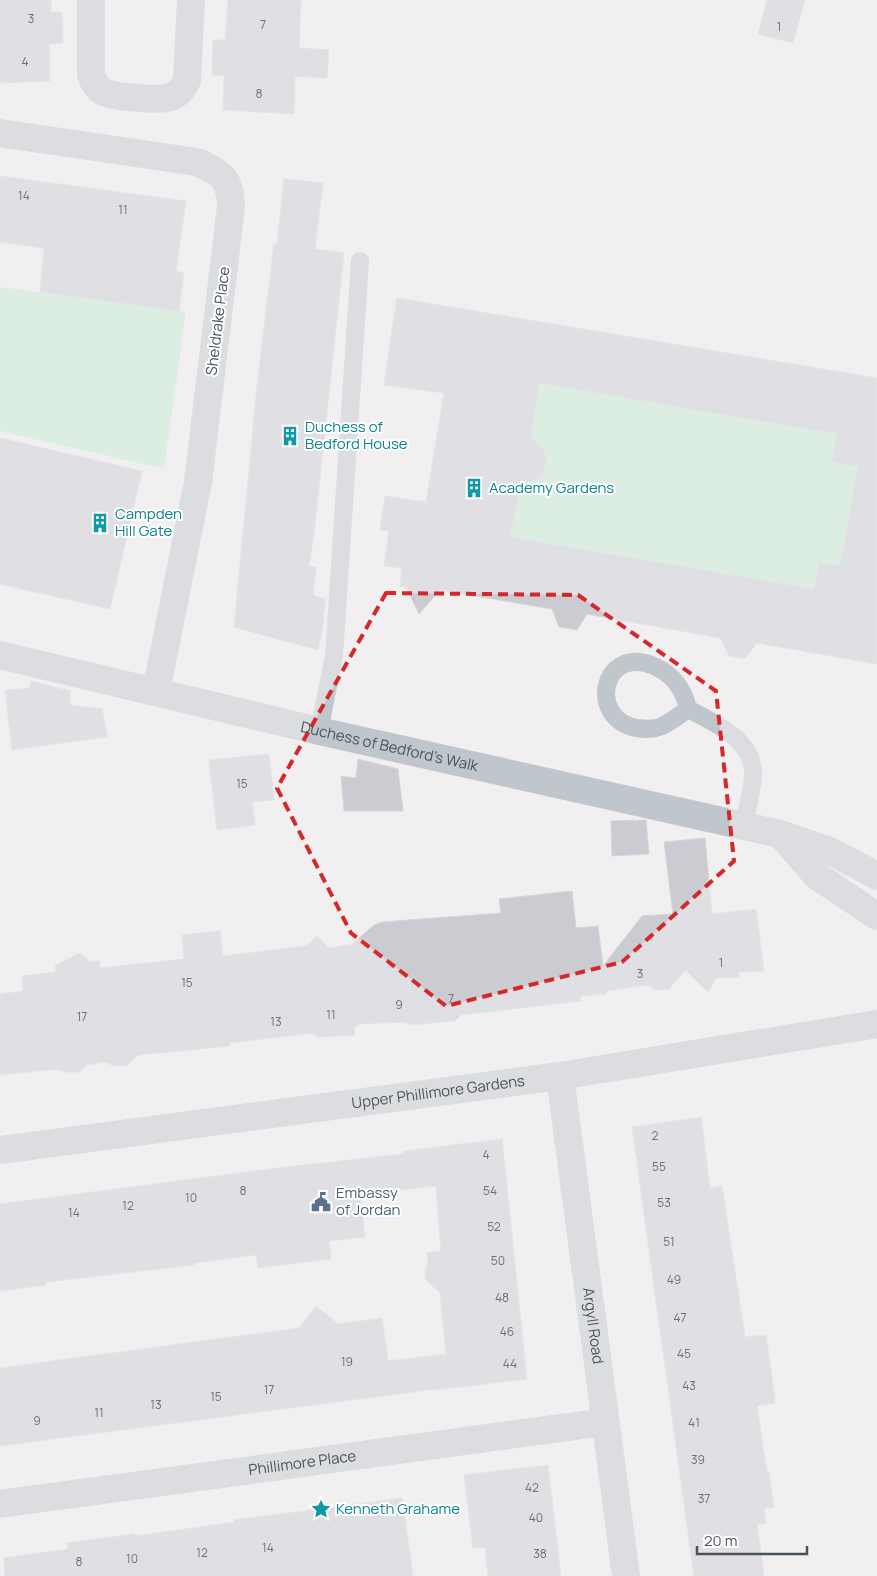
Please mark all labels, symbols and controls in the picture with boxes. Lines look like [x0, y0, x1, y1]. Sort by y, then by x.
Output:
house number: 3 [28, 10, 34, 27]
house number: 7 [260, 16, 266, 33]
house number: 1 [777, 18, 781, 35]
house number: 4 [21, 53, 29, 70]
house number: 8 [256, 85, 263, 102]
house number: 14 [18, 187, 30, 204]
house number: 11 [118, 201, 128, 218]
street label: Sheldrake Place [200, 265, 235, 377]
place label: Duchess of Bedford House [305, 416, 408, 454]
building icon: Duchess of Bedford House [279, 425, 301, 447]
building icon: Academy Gardens [463, 477, 485, 499]
place label: Academy Gardens [489, 477, 614, 498]
place label: Campden Hill Gate [115, 503, 182, 541]
building icon: Campden Hill Gate [89, 512, 111, 534]
street label: Duchess of Bedford's Walk [298, 716, 481, 776]
house number: 15 [236, 775, 248, 792]
house number: 1 [719, 954, 723, 971]
house number: 3 [637, 965, 643, 982]
house number: 15 [181, 974, 193, 991]
house number: 7 [448, 990, 454, 1007]
house number: 9 [395, 996, 403, 1013]
house number: 11 [326, 1006, 336, 1023]
house number: 17 [77, 1008, 87, 1025]
house number: 13 [270, 1013, 282, 1030]
street label: Upper Phillimore Gardens [350, 1070, 526, 1113]
house number: 2 [652, 1127, 659, 1144]
house number: 4 [482, 1146, 490, 1163]
house number: 55 [652, 1158, 666, 1175]
house number: 8 [240, 1182, 247, 1199]
place label: Embassy of Jordan [336, 1182, 400, 1220]
house number: 54 [483, 1182, 497, 1199]
house number: 10 [185, 1189, 197, 1206]
public building icon: Embassy of Jordan [310, 1191, 332, 1213]
house number: 53 [657, 1194, 671, 1211]
house number: 12 [122, 1197, 134, 1214]
house number: 14 [68, 1204, 80, 1221]
house number: 52 [487, 1218, 501, 1235]
house number: 51 [663, 1233, 675, 1250]
house number: 50 [491, 1252, 505, 1269]
house number: 49 [667, 1271, 681, 1288]
street label: Argyll Road [578, 1286, 609, 1365]
house number: 48 [495, 1289, 509, 1306]
house number: 47 [673, 1309, 687, 1326]
house number: 46 [500, 1323, 514, 1340]
house number: 45 [677, 1345, 691, 1362]
house number: 19 [341, 1353, 353, 1370]
house number: 44 [503, 1355, 517, 1372]
house number: 43 [682, 1377, 696, 1394]
house number: 17 [264, 1381, 274, 1398]
house number: 15 [210, 1388, 222, 1405]
house number: 13 [150, 1396, 162, 1413]
house number: 11 [94, 1404, 104, 1421]
house number: 9 [33, 1412, 41, 1429]
house number: 41 [688, 1414, 700, 1431]
street label: Phillimore Place [247, 1445, 358, 1480]
house number: 39 [691, 1451, 705, 1468]
house number: 42 [525, 1479, 539, 1496]
house number: 37 [698, 1490, 710, 1507]
place icon: Kenneth Grahame [310, 1498, 332, 1520]
place label: Kenneth Grahame [336, 1498, 460, 1519]
house number: 40 [529, 1509, 543, 1526]
scale bar [697, 1524, 807, 1556]
text: 20 m [704, 1530, 737, 1551]
house number: 14 [262, 1539, 274, 1556]
house number: 12 [196, 1544, 208, 1561]
house number: 38 [533, 1545, 547, 1562]
house number: 10 [126, 1550, 138, 1567]
house number: 8 [76, 1553, 83, 1570]

